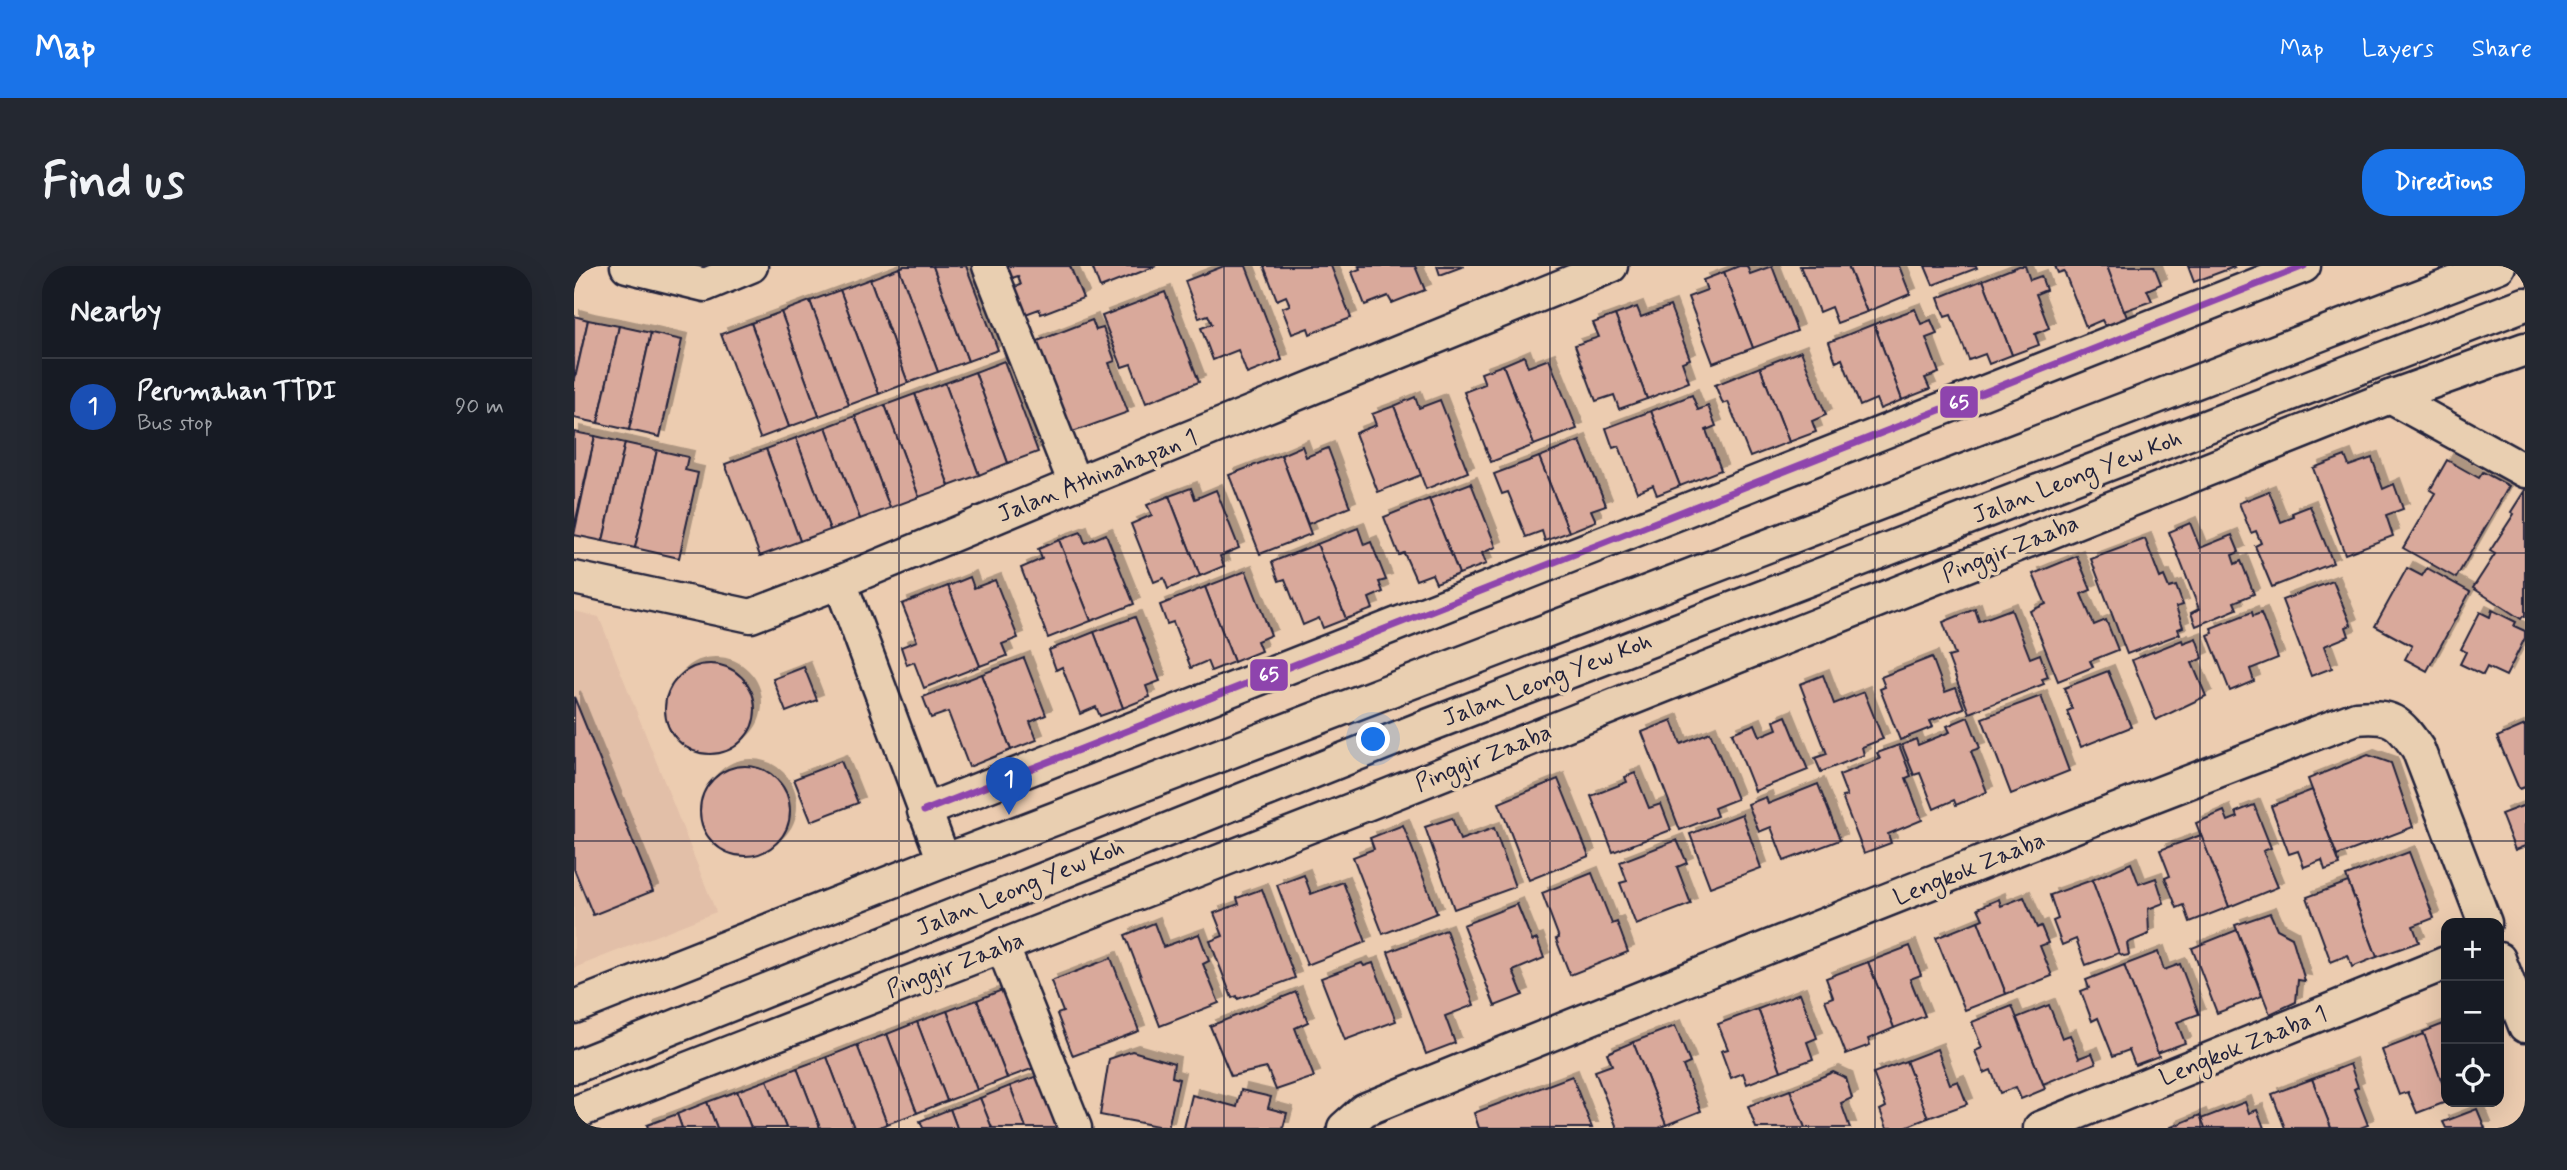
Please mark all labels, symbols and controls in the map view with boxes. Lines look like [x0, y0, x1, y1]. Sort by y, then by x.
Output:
text: Map [35, 27, 95, 71]
text: Map [2280, 34, 2324, 65]
text: Layers [2362, 34, 2434, 65]
text: Share [2472, 34, 2532, 65]
button: Directions [2362, 149, 2525, 216]
text: Find us [42, 150, 185, 215]
text: Nearby [70, 292, 161, 331]
text: Perumahan TTDI [137, 375, 337, 409]
line badge: 65 [1939, 385, 1979, 419]
text: 65 [1949, 391, 1969, 416]
text: 1 [88, 392, 98, 422]
text: 90 m [455, 392, 504, 422]
text: Bus stop [137, 409, 213, 439]
street label: Jalan Athinahapan 1 [993, 422, 1202, 531]
street label: Jalan Leong Yew Koh [1969, 423, 2187, 533]
street label: Pinggir Zaaba [1938, 508, 2084, 593]
street label: Jalan Leong Yew Koh [1439, 626, 1657, 736]
line badge: 65 [1249, 658, 1289, 692]
text: 65 [1259, 663, 1279, 688]
street label: Pinggir Zaaba [1411, 717, 1557, 802]
your location [1356, 722, 1390, 756]
pin: 1 [986, 757, 1032, 815]
street label: Lengkok Zaaba [1889, 825, 2051, 916]
street label: Jalan Leong Yew Koh [912, 833, 1130, 946]
map controls [2441, 918, 2504, 1107]
button: + [2441, 918, 2504, 981]
street label: Pinggir Zaaba [882, 925, 1029, 1008]
button: − [2441, 981, 2504, 1044]
street label: Lengkok Zaaba 1 [2155, 999, 2333, 1096]
button: locate [2441, 1044, 2504, 1107]

